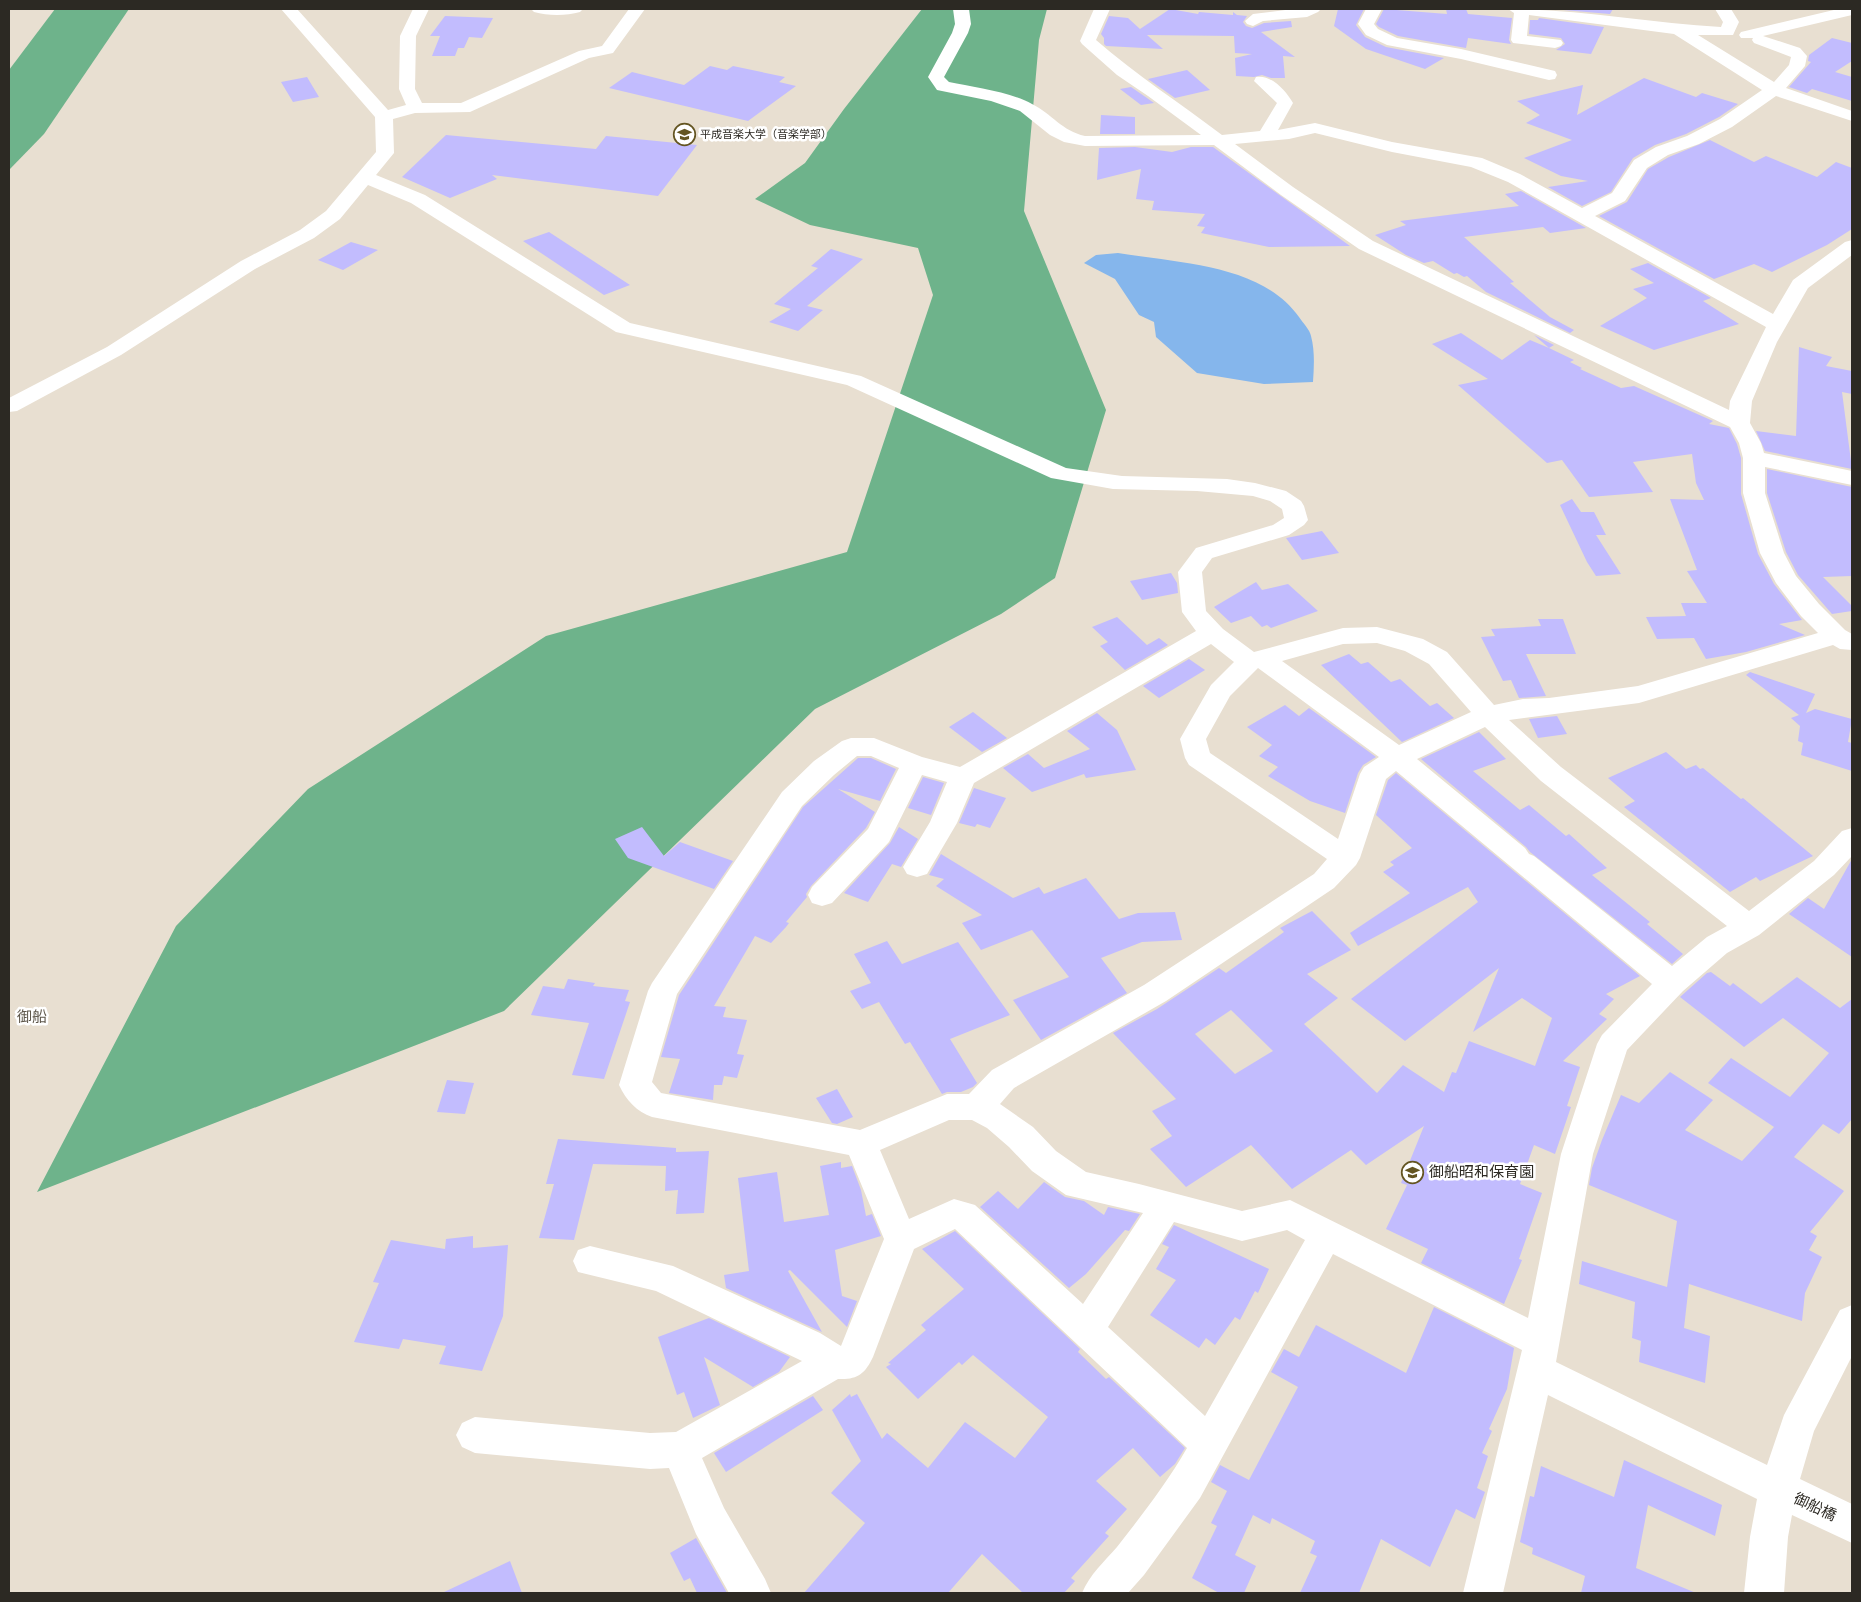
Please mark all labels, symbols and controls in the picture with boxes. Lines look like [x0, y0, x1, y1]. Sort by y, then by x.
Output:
school or university icon: 平成音楽大学（音楽学部） [672, 122, 696, 146]
place label: 平成音楽大学（音楽学部） [700, 128, 832, 141]
district label: 御船 [17, 1008, 47, 1026]
school or university icon: 御船昭和保育園 [1401, 1160, 1425, 1184]
place label: 御船昭和保育園 [1429, 1163, 1534, 1181]
street label: 御船橋 [1791, 1489, 1839, 1525]

